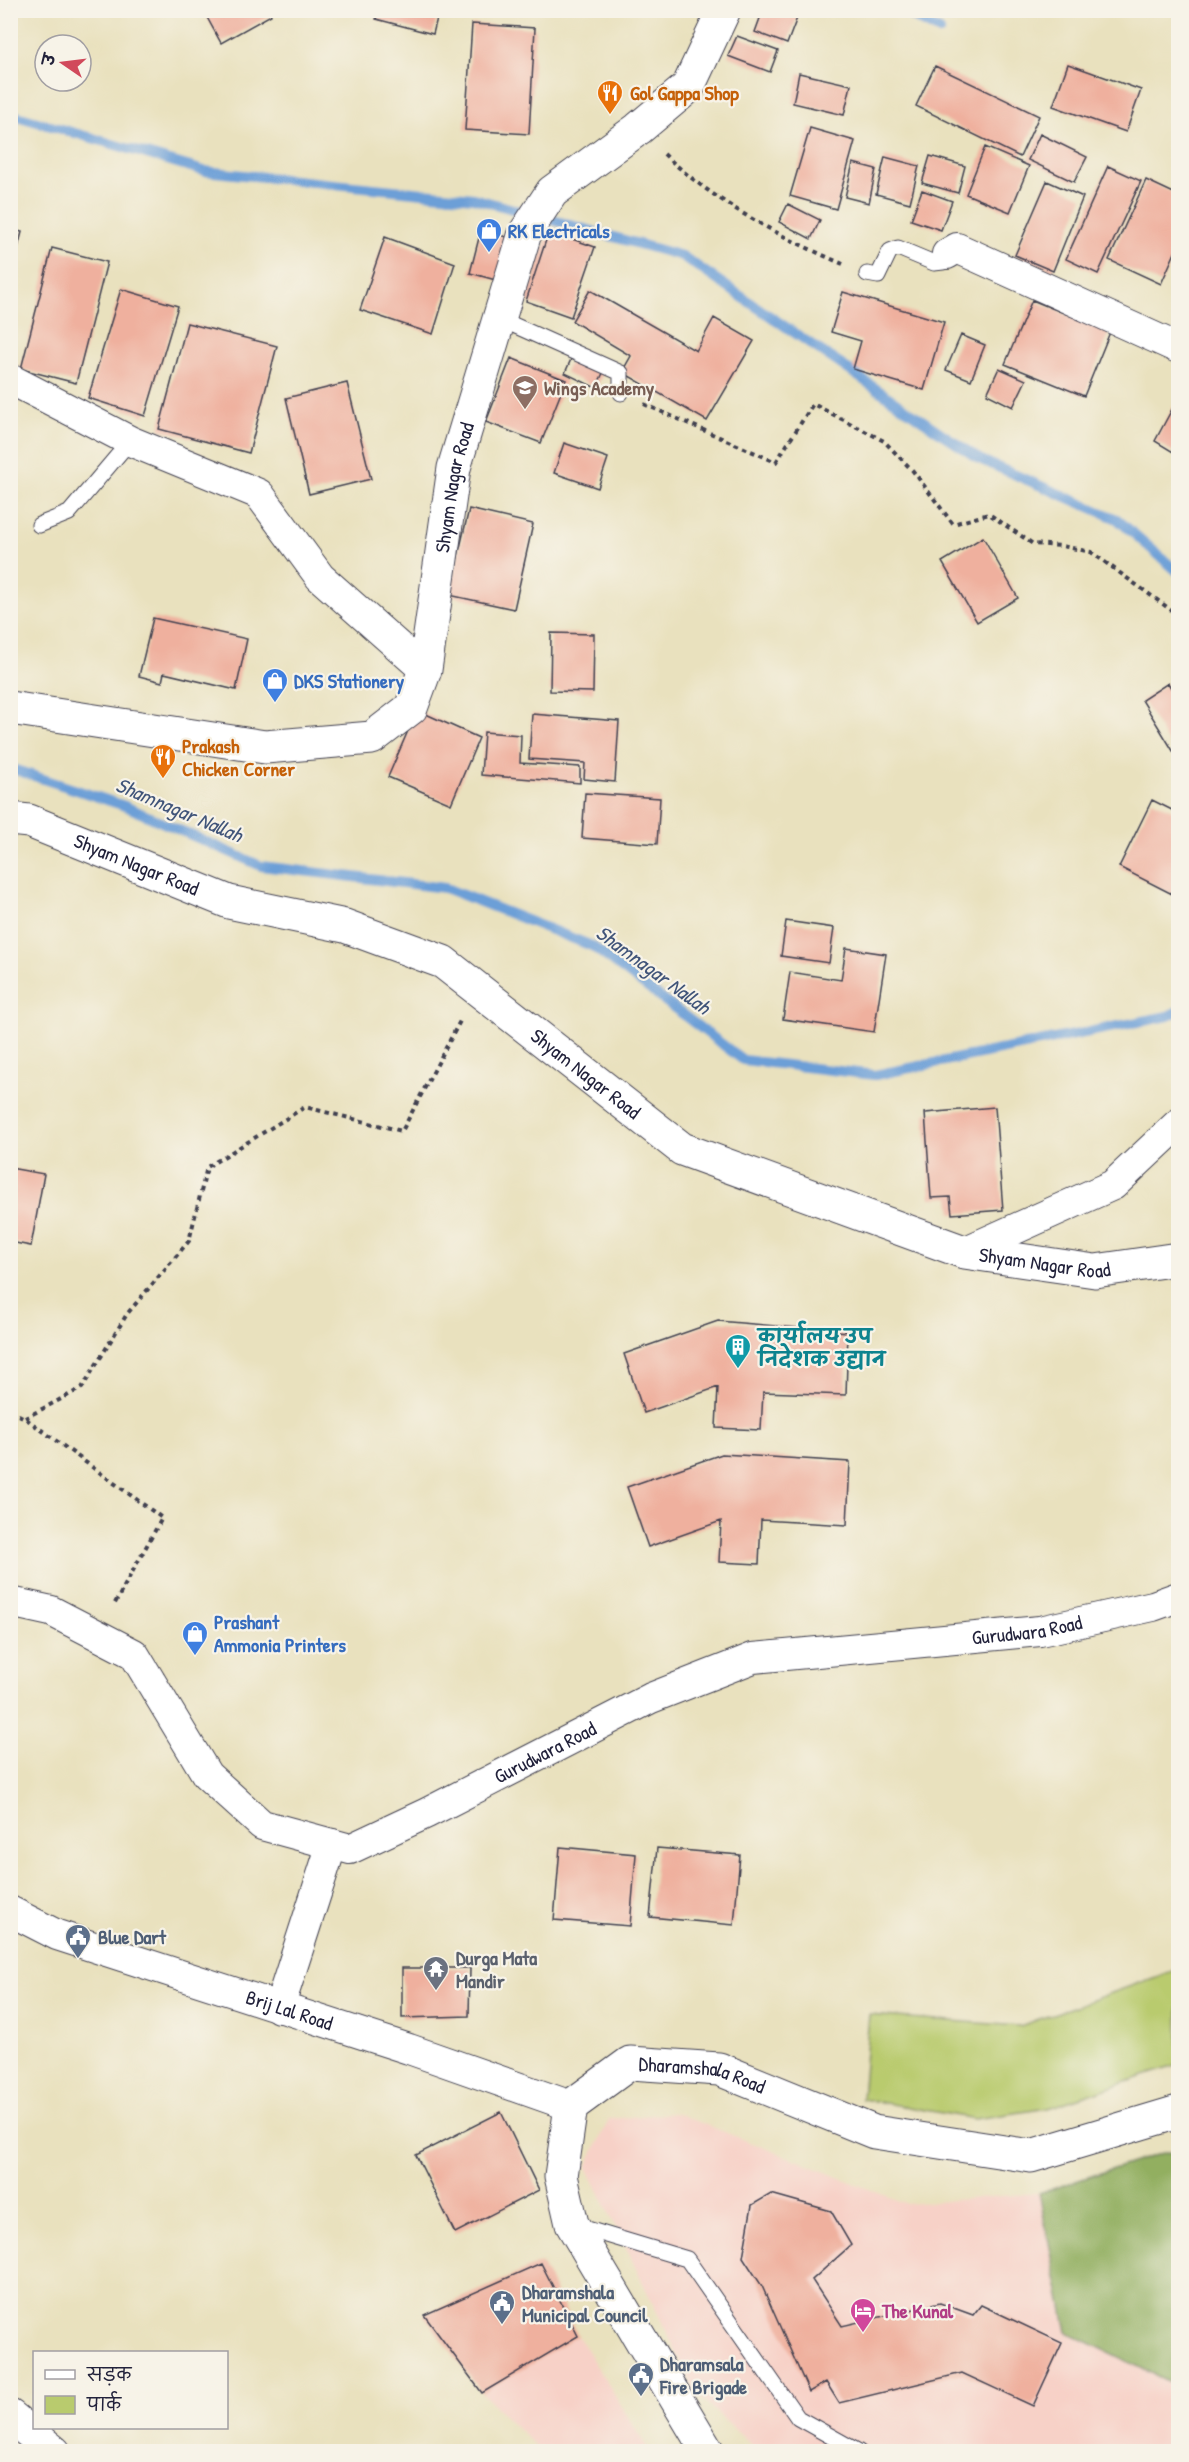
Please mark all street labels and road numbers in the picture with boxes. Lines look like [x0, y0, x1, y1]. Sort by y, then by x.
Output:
street label: Shyam Nagar Road [428, 419, 480, 554]
street label: Shyam Nagar Road [70, 827, 203, 901]
street label: Shyam Nagar Road [526, 1022, 647, 1125]
street label: Shyam Nagar Road [977, 1240, 1112, 1284]
street label: Gurudwara Road [970, 1608, 1085, 1650]
street label: Gurudwara Road [489, 1714, 601, 1789]
street label: Brij Lal Road [243, 1983, 336, 2036]
street label: Dharamshala Road [638, 2050, 770, 2100]

